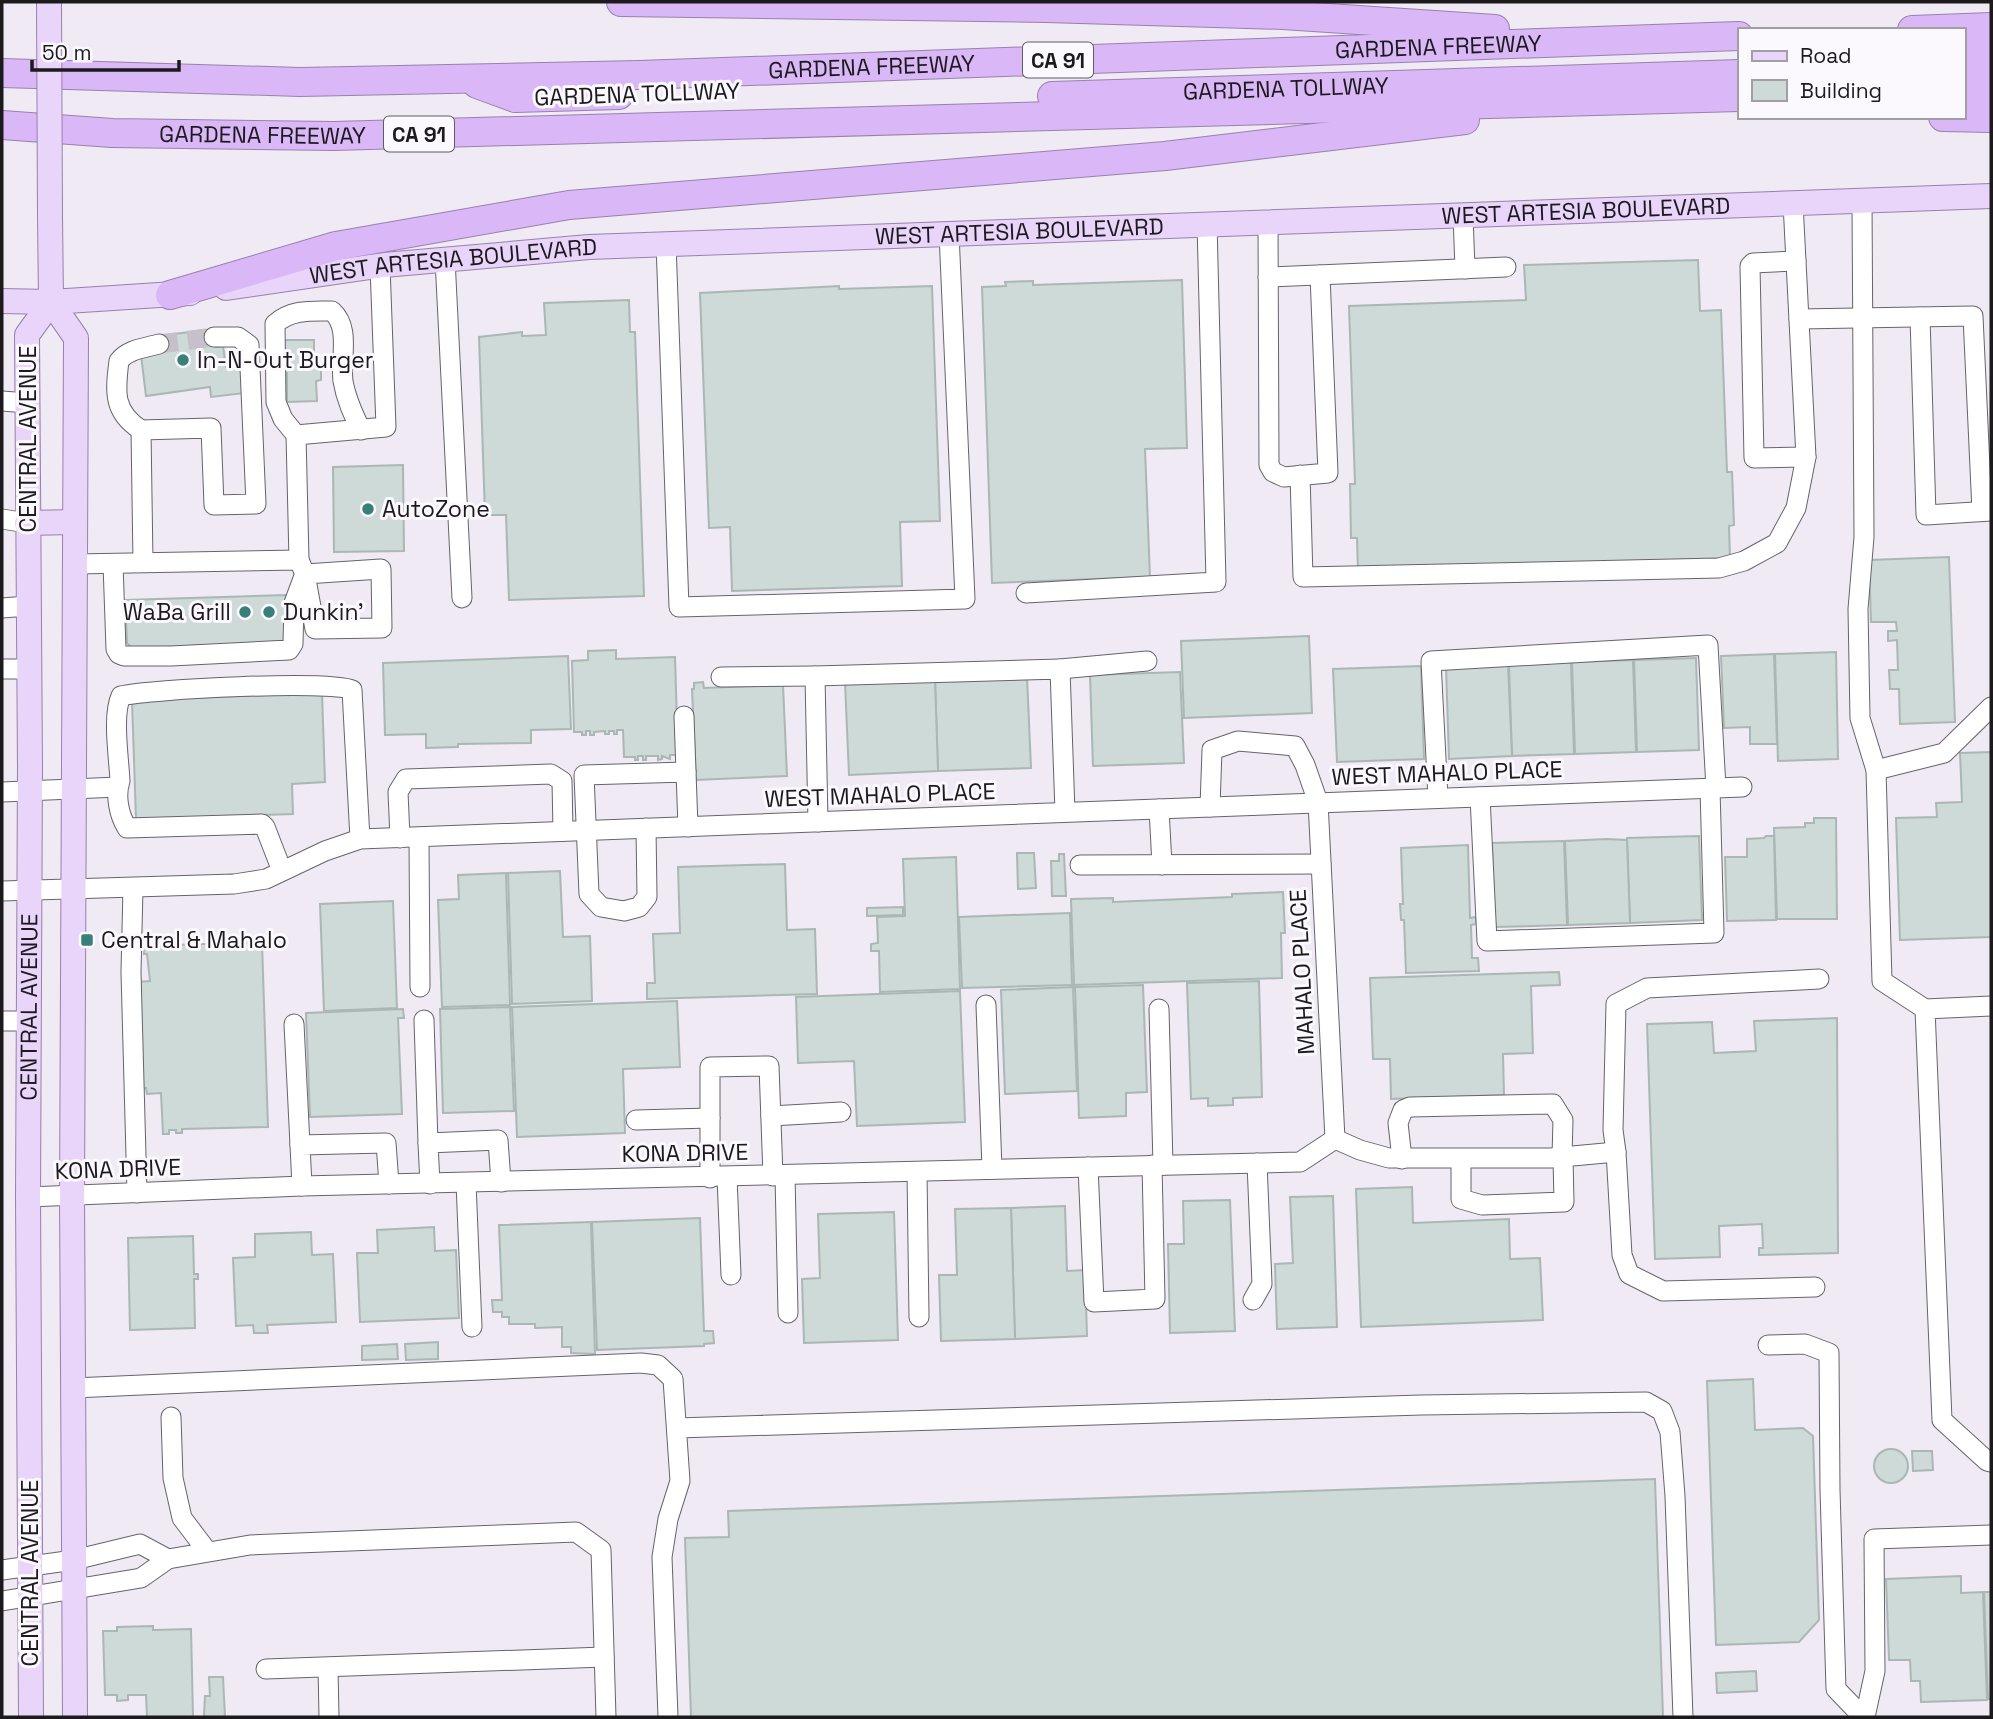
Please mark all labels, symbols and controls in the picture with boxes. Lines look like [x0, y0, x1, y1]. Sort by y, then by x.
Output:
scale bar [32, 28, 178, 72]
street label: GARDENA FREEWAY [1334, 28, 1542, 65]
legend [1738, 28, 1965, 119]
text: 50 m [42, 39, 92, 66]
road number: CA 91 [1023, 42, 1093, 78]
text: Road [1800, 42, 1852, 69]
street label: GARDENA FREEWAY [768, 48, 976, 85]
street label: GARDENA TOLLWAY [1182, 70, 1389, 107]
street label: GARDENA TOLLWAY [534, 75, 740, 113]
text: Building [1800, 77, 1882, 104]
road number: CA 91 [384, 116, 454, 152]
street label: GARDENA FREEWAY [159, 119, 367, 151]
street label: WEST ARTESIA BOULEVARD [1441, 190, 1731, 231]
street label: WEST ARTESIA BOULEVARD [874, 211, 1164, 252]
street label: WEST ARTESIA BOULEVARD [308, 232, 598, 291]
street label: CENTRAL AVENUE [13, 345, 43, 533]
place label: In-N-Out Burger [197, 345, 373, 375]
marker: In-N-Out Burger [175, 352, 191, 368]
place label: AutoZone [382, 494, 490, 524]
marker: AutoZone [360, 501, 376, 517]
place label: WaBa Grill [123, 597, 231, 627]
place label: Dunkin' [283, 597, 364, 627]
marker: WaBa Grill [237, 604, 253, 620]
marker: Dunkin' [261, 604, 277, 620]
street label: WEST MAHALO PLACE [1331, 754, 1563, 792]
street label: WEST MAHALO PLACE [764, 776, 996, 814]
street label: MAHALO PLACE [1283, 888, 1321, 1056]
street label: CENTRAL AVENUE [13, 913, 44, 1101]
place label: Central & Mahalo [101, 925, 287, 955]
marker: Central & Mahalo [79, 932, 95, 948]
street label: KONA DRIVE [621, 1137, 749, 1169]
street label: KONA DRIVE [54, 1152, 182, 1186]
street label: CENTRAL AVENUE [15, 1479, 45, 1667]

